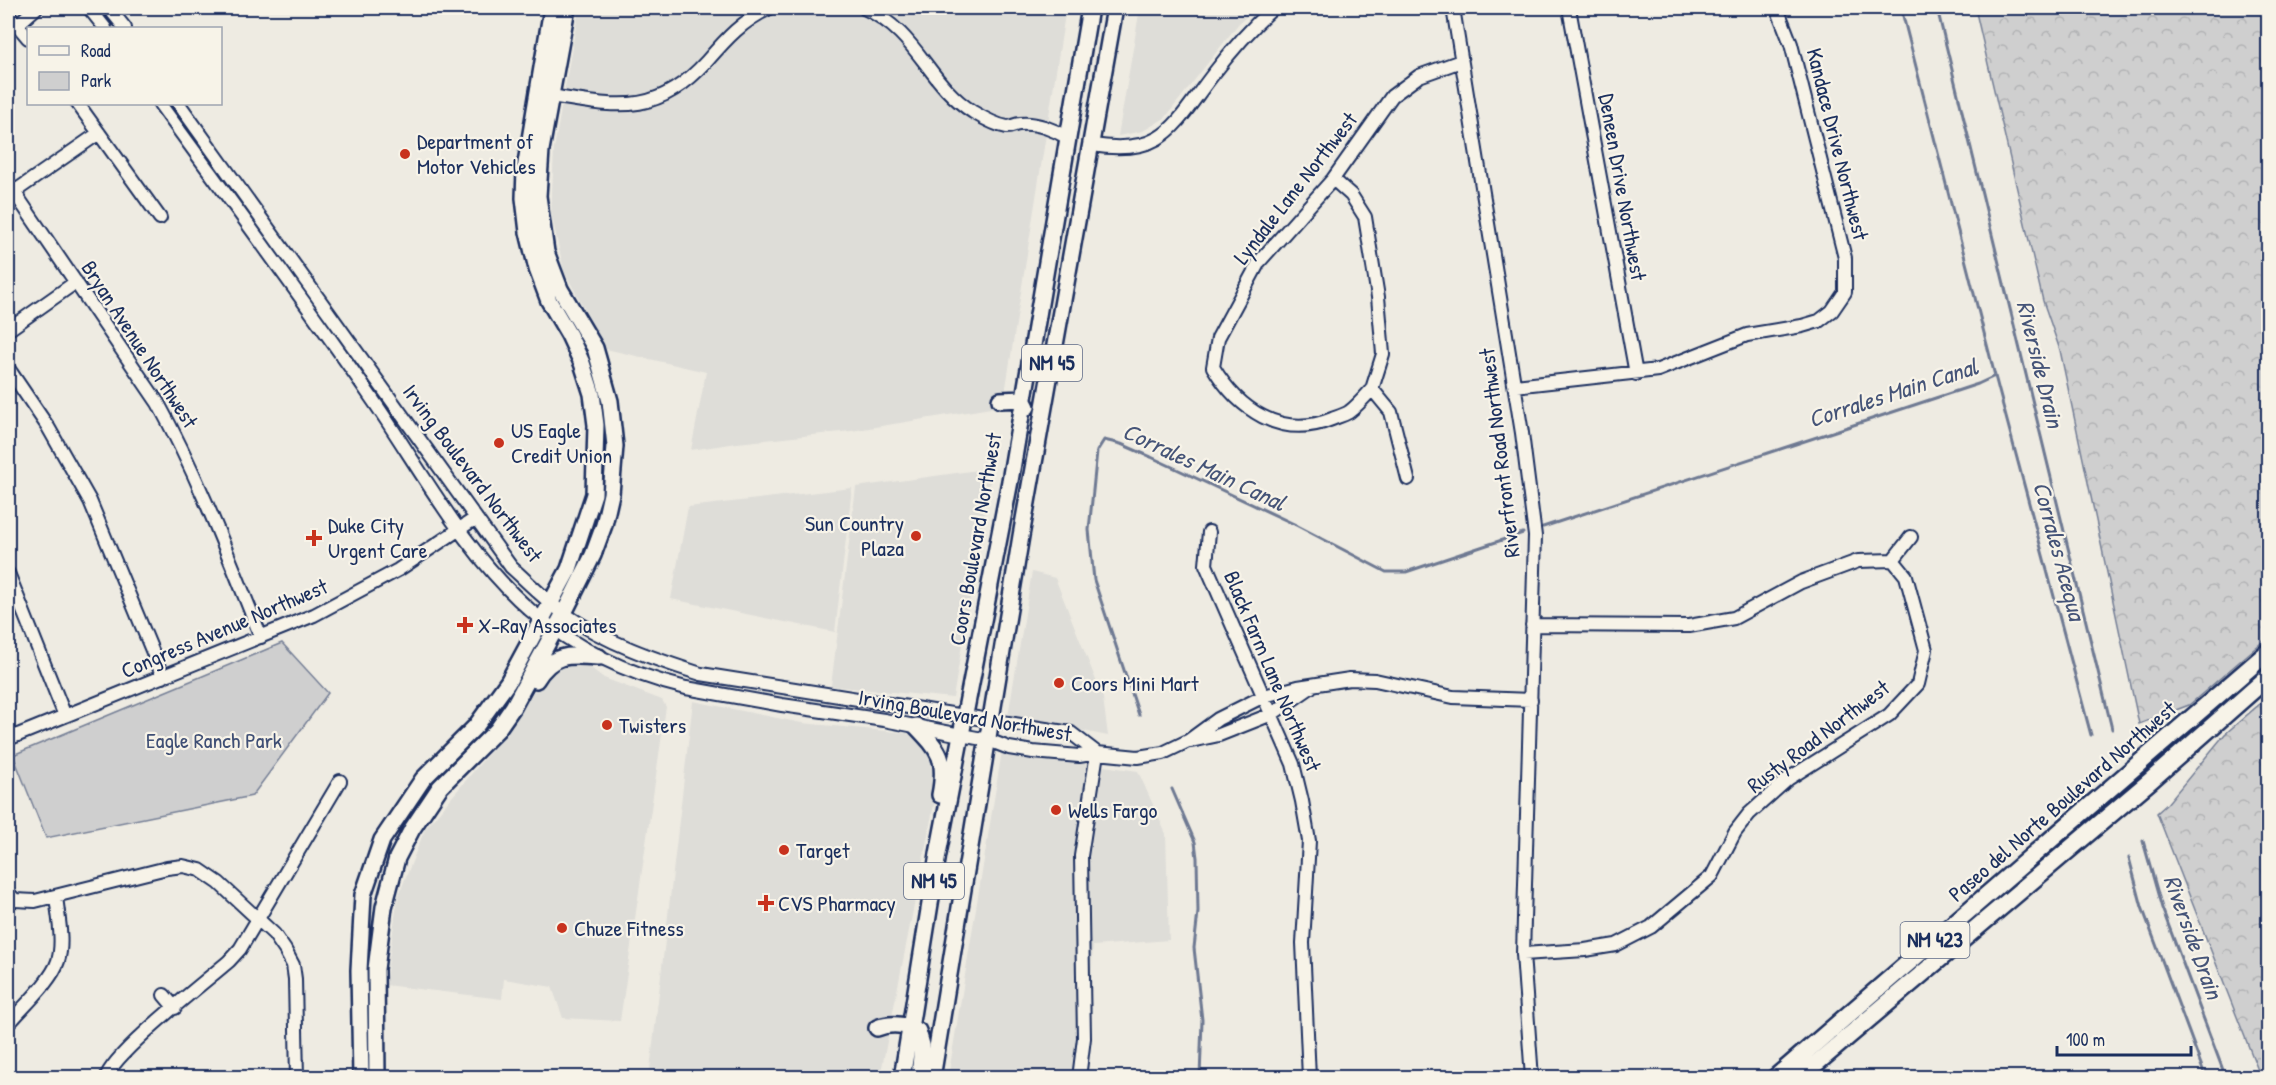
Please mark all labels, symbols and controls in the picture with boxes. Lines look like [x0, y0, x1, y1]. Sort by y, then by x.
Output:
legend [27, 27, 222, 105]
text: Road [81, 38, 111, 63]
street label: Kandace Drive Northwest [1800, 45, 1876, 244]
text: Park [81, 68, 112, 93]
street label: Deneen Drive Northwest [1592, 91, 1654, 283]
street label: Lyndale Lane Northwest [1226, 105, 1364, 270]
place label: Department of Motor Vehicles [417, 126, 536, 181]
marker: Department of Motor Vehicles [398, 147, 412, 161]
street label: Bryan Avenue Northwest [75, 254, 206, 434]
water label: Riverside Drain [2010, 297, 2073, 433]
road number: NM 45 [1022, 345, 1082, 381]
street label: Riverfront Road Northwest [1471, 346, 1527, 559]
water label: Corrales Main Canal [1804, 349, 1983, 434]
street label: Irving Boulevard Northwest [396, 378, 550, 569]
water label: Corrales Main Canal [1118, 414, 1292, 518]
place label: US Eagle Credit Union [511, 415, 612, 470]
street label: Coors Boulevard Northwest [942, 430, 1009, 648]
marker: US Eagle Credit Union [492, 436, 506, 450]
water label: Corrales Acequa [2025, 478, 2094, 626]
place label: Sun Country Plaza [805, 508, 904, 563]
place label: Duke City Urgent Care [328, 510, 428, 565]
marker: Duke City Urgent Care [305, 529, 323, 547]
marker: Sun Country Plaza [909, 529, 923, 543]
street label: Black Farm Lane Northwest [1217, 566, 1329, 776]
street label: Congress Avenue Northwest [116, 571, 332, 685]
place label: X-Ray Associates [478, 610, 617, 640]
marker: X-Ray Associates [456, 616, 474, 634]
place label: Coors Mini Mart [1071, 668, 1199, 698]
street label: Rusty Road Northwest [1741, 672, 1896, 799]
marker: Coors Mini Mart [1052, 676, 1066, 690]
street label: Irving Boulevard Northwest [856, 681, 1074, 749]
street label: Paseo del Norte Boulevard Northwest [1942, 693, 2183, 908]
place label: Twisters [619, 710, 686, 740]
marker: Twisters [600, 718, 614, 732]
park label: Eagle Ranch Park [146, 725, 282, 755]
place label: Wells Fargo [1068, 795, 1157, 825]
marker: Wells Fargo [1049, 803, 1063, 817]
place label: Target [796, 835, 850, 865]
marker: Target [777, 843, 791, 857]
road number: NM 45 [904, 863, 964, 899]
water label: Riverside Drain [2157, 870, 2232, 1005]
place label: CVS Pharmacy [778, 888, 896, 918]
marker: CVS Pharmacy [759, 896, 773, 910]
place label: Chuze Fitness [574, 913, 684, 943]
marker: Chuze Fitness [555, 921, 569, 935]
road number: NM 423 [1900, 922, 1970, 958]
scale bar [2057, 1019, 2190, 1057]
text: 100 m [2066, 1027, 2105, 1052]

